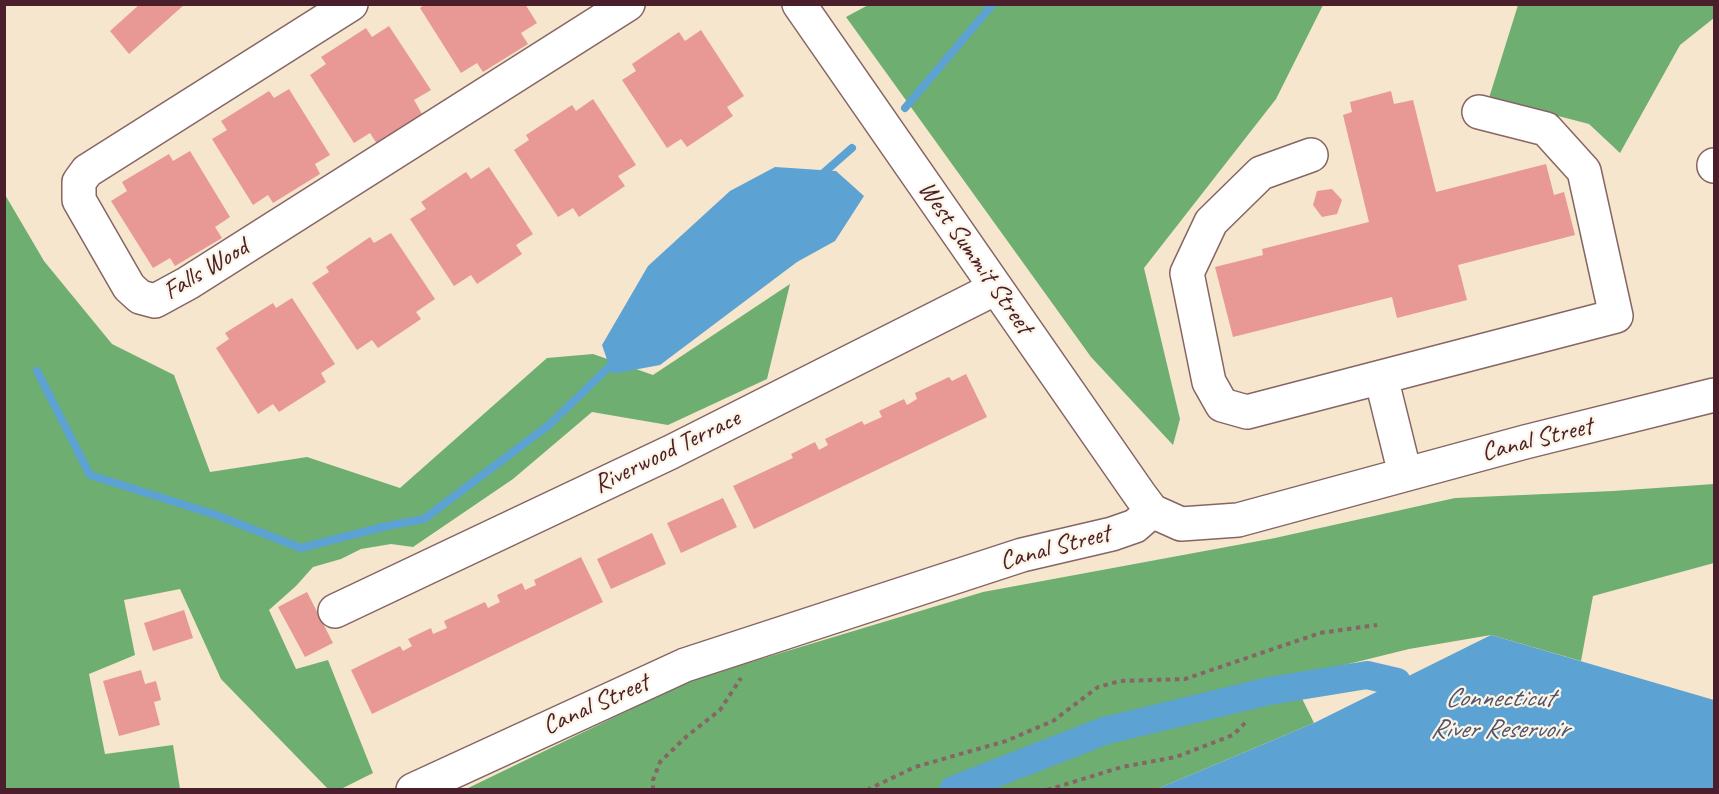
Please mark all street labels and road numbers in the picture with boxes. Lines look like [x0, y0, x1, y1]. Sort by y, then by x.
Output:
street label: West Summit Street [911, 175, 1039, 341]
street label: Falls Wood [158, 233, 254, 307]
street label: Riverwood Terrace [589, 403, 745, 501]
street label: Canal Street [1478, 411, 1596, 469]
street label: Canal Street [996, 518, 1114, 578]
street label: Canal Street [538, 668, 654, 742]

